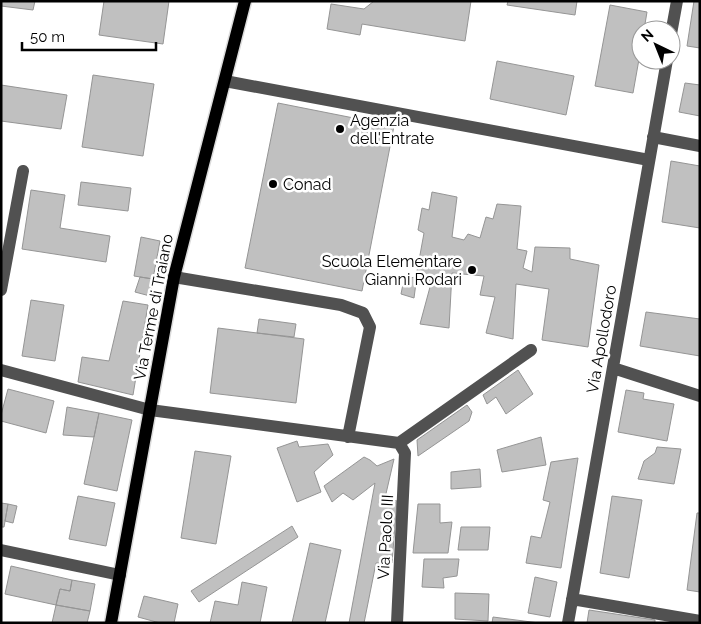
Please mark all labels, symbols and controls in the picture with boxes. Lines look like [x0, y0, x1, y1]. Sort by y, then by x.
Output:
scale bar [22, 20, 156, 52]
north arrow [631, 20, 681, 70]
text: N [638, 26, 656, 45]
text: 50 m [30, 28, 65, 46]
place label: Agenzia dell'Entrate [350, 111, 434, 148]
marker: Agenzia dell'Entrate [334, 123, 346, 135]
place label: Conad [283, 175, 332, 194]
marker: Conad [267, 178, 279, 190]
street label: Via Terme di Traiano [130, 232, 177, 382]
place label: Scuola Elementare Gianni Rodari [322, 252, 462, 289]
marker: Scuola Elementare Gianni Rodari [466, 264, 478, 276]
street label: Via Apollodoro [583, 284, 620, 395]
street label: Via Paolo III [374, 494, 397, 580]

